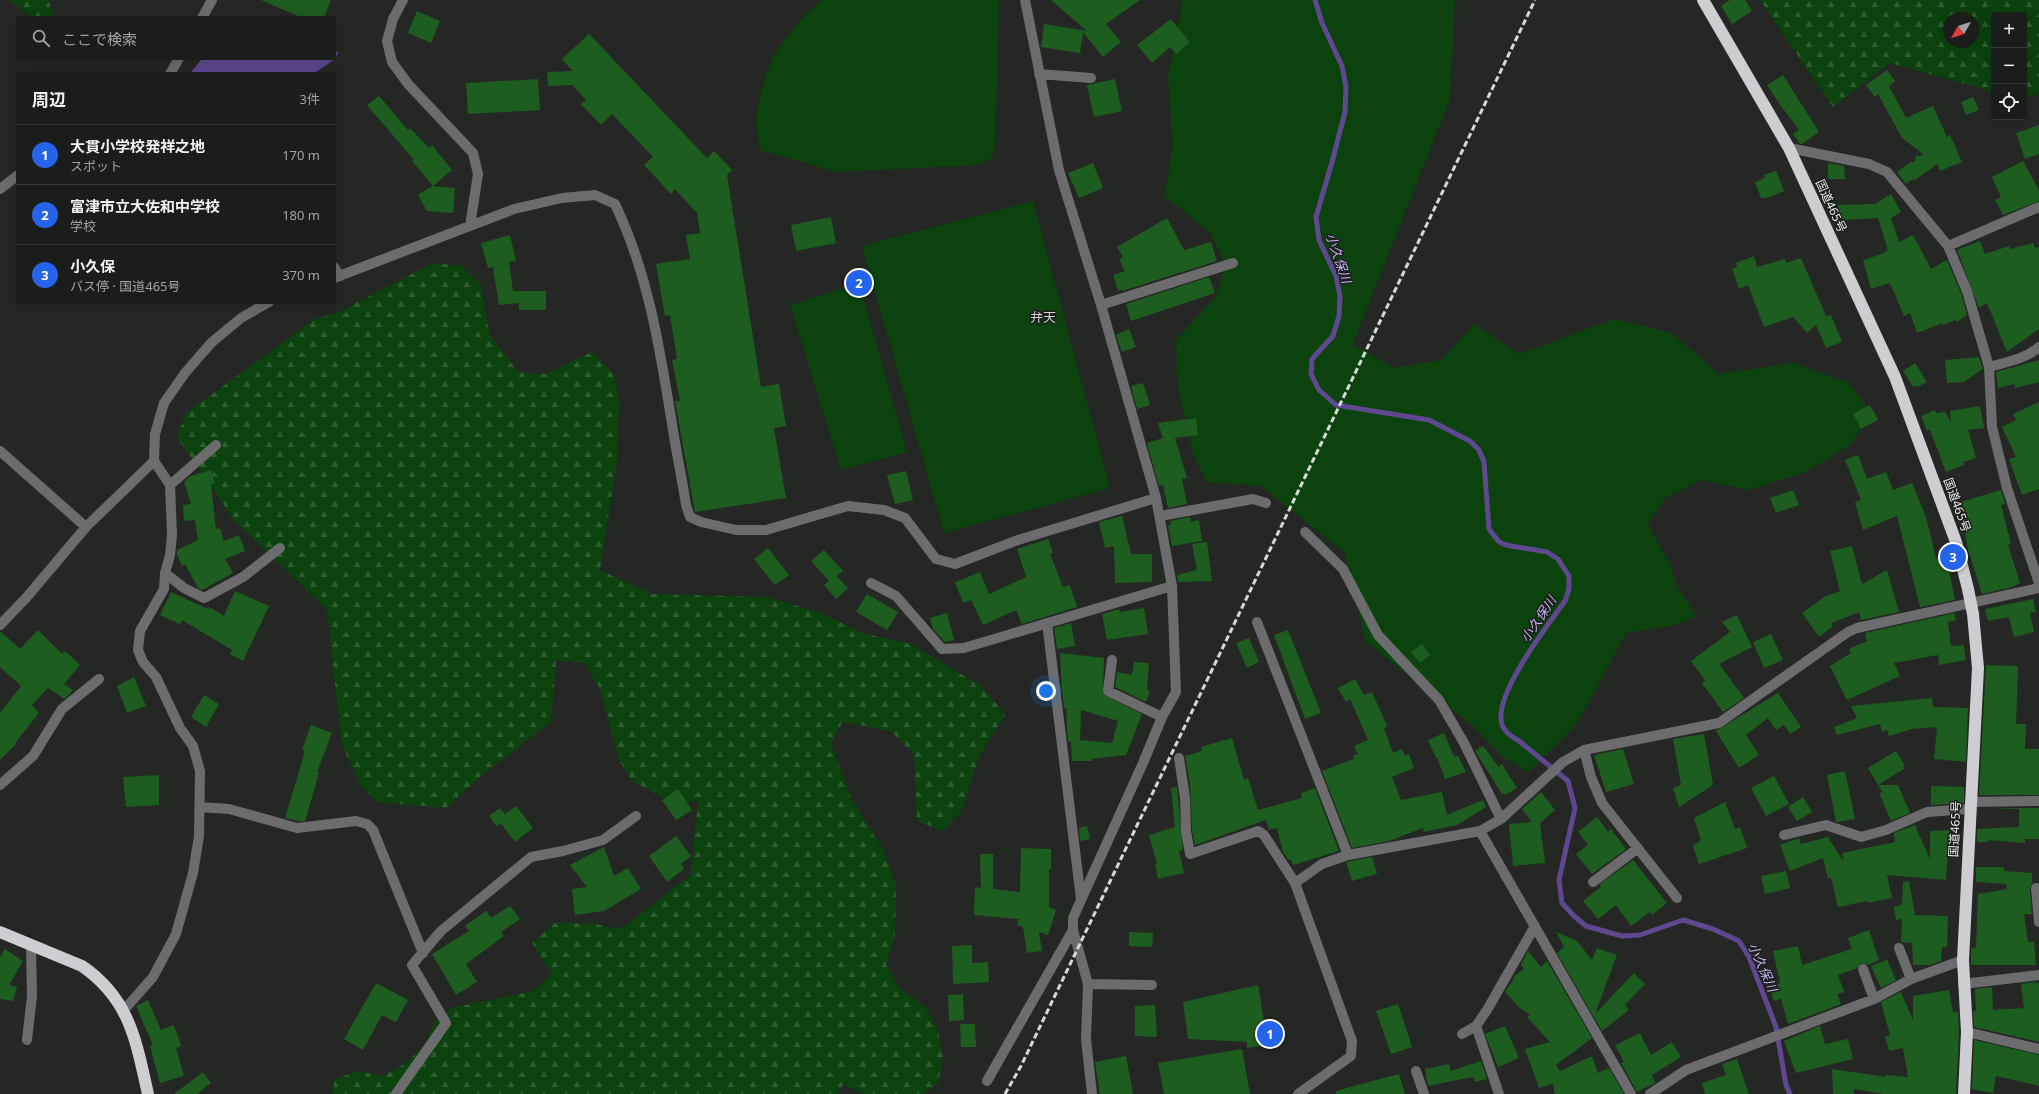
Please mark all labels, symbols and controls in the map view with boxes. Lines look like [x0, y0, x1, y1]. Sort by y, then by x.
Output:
north arrow [1943, 12, 1979, 48]
map controls [1991, 12, 2027, 120]
button: + [1991, 12, 2027, 48]
search box [16, 16, 336, 60]
icon: search [30, 27, 52, 49]
text: ここで検索 [62, 29, 137, 49]
button: − [1991, 48, 2027, 84]
button: locate [1991, 84, 2027, 120]
text: 周辺 [32, 88, 66, 111]
text: 3件 [300, 90, 320, 108]
text: 大貫小学校発祥之地 [70, 136, 205, 156]
text: 1 [41, 146, 49, 164]
text: 170 m [282, 146, 320, 164]
text: スポット [70, 157, 122, 175]
street label: 国道465号 [1812, 177, 1851, 235]
text: 富津市立大佐和中学校 [70, 196, 220, 216]
text: 2 [41, 206, 49, 224]
text: 180 m [282, 206, 320, 224]
text: 学校 [70, 217, 96, 235]
water label: 小久保川 [1322, 230, 1357, 287]
text: 小久保 [70, 256, 115, 276]
text: 3 [41, 266, 49, 284]
text: 370 m [282, 266, 320, 284]
pin: 2 [846, 268, 872, 298]
text: バス停 · 国道465号 [70, 277, 181, 295]
district label: 弁天 [1030, 308, 1056, 326]
street label: 国道465号 [1940, 475, 1975, 534]
pin: 3 [1940, 542, 1966, 572]
water label: 小久保川 [1516, 591, 1561, 646]
your location [1036, 681, 1056, 701]
street label: 国道465号 [1945, 800, 1964, 858]
water label: 小久保川 [1744, 940, 1783, 996]
pin: 1 [1257, 1019, 1283, 1049]

